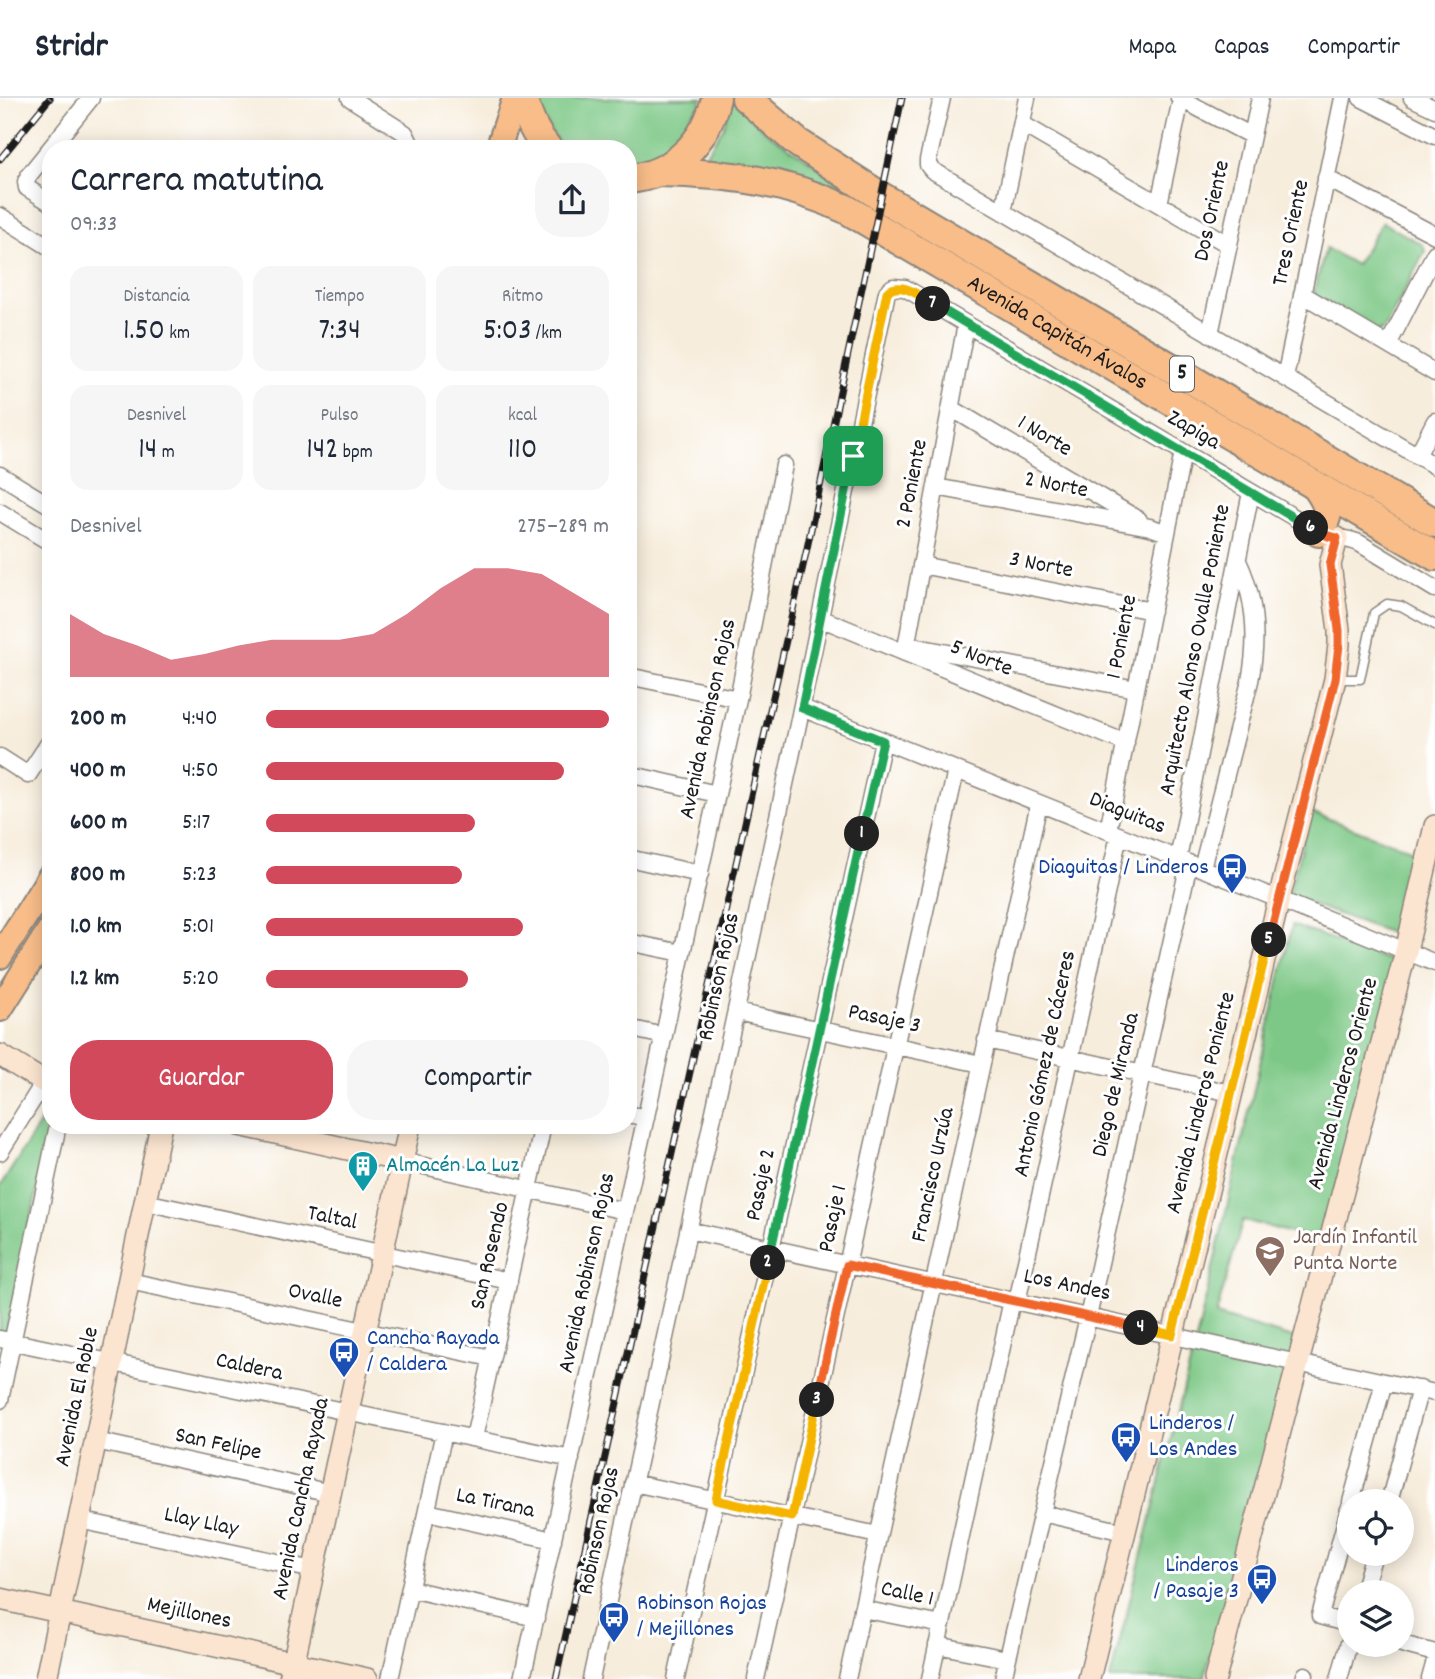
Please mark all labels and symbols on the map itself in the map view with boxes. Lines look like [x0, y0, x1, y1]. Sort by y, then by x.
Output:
street label: Dos Oriente [1186, 158, 1240, 264]
street label: Tres Oriente [1265, 177, 1319, 289]
street label: Avenida Capitán Ávalos [960, 267, 1154, 399]
pin: 7 [916, 286, 950, 322]
road number: 5 [1170, 356, 1194, 392]
street label: Zapiga [1160, 403, 1227, 460]
street label: 1 Norte [1010, 408, 1078, 466]
pin [823, 426, 883, 486]
street label: 2 Poniente [888, 437, 938, 531]
street label: 2 Norte [1021, 464, 1091, 508]
street label: Arquitecto Alonso Ovalle Poniente [1152, 501, 1240, 799]
pin: 6 [1294, 510, 1328, 546]
street label: 3 Norte [1006, 544, 1076, 588]
street label: 1 Poniente [1099, 592, 1147, 682]
street label: Avenida Robinson Rojas [672, 616, 746, 822]
street label: 5 Norte [945, 632, 1017, 686]
street label: Diaguitas [1084, 784, 1170, 844]
pin: 1 [844, 816, 880, 852]
bus stop icon: Diaguitas / Linderos [1215, 851, 1249, 895]
place label: Diaguitas / Linderos [1038, 852, 1209, 885]
street label: Robinson Rojas [690, 910, 750, 1044]
pin: 5 [1252, 922, 1286, 958]
street label: Antonio Gómez de Cáceres [1006, 948, 1086, 1180]
street label: Avenida Linderos Oriente [1300, 974, 1388, 1194]
street label: Avenida Linderos Poniente [1158, 989, 1246, 1217]
street label: Pasaje 3 [845, 996, 923, 1044]
street label: Diego de Miranda [1084, 1008, 1150, 1160]
street label: Francisco Urzúa [904, 1103, 965, 1246]
street label: Pasaje 2 [738, 1146, 786, 1224]
building icon: Almacén La Luz [346, 1149, 380, 1193]
place label: Almacén La Luz [386, 1150, 519, 1183]
street label: Avenida Robinson Rojas [551, 1170, 625, 1376]
street label: Pasaje 1 [811, 1182, 857, 1256]
street label: Taltal [304, 1198, 360, 1240]
street label: San Rosendo [463, 1199, 519, 1313]
place label: Jardín Infantil Punta Norte [1293, 1222, 1418, 1281]
school or university icon: Jardín Infantil Punta Norte [1253, 1234, 1287, 1278]
pin: 2 [750, 1246, 786, 1280]
street label: Los Andes [1020, 1261, 1114, 1311]
street label: Ovalle [285, 1275, 345, 1319]
pin: 4 [1124, 1310, 1158, 1346]
place label: Cancha Rayada / Caldera [367, 1323, 500, 1382]
street label: Avenida El Roble [47, 1324, 109, 1470]
bus stop icon: Cancha Rayada / Caldera [327, 1335, 361, 1379]
street label: Caldera [212, 1345, 287, 1391]
pin: 3 [800, 1382, 834, 1418]
street label: Avenida Cancha Rayada [264, 1394, 340, 1603]
place label: Linderos / Los Andes [1149, 1408, 1237, 1467]
street label: San Felipe [172, 1420, 264, 1470]
bus stop icon: Linderos / Los Andes [1109, 1420, 1143, 1464]
street label: Robinson Rojas [570, 1464, 630, 1598]
street label: La Tirana [453, 1480, 539, 1529]
street label: Llay Llay [161, 1499, 242, 1547]
place label: Linderos / Pasaje 3 [1154, 1550, 1239, 1609]
bus stop icon: Linderos / Pasaje 3 [1245, 1562, 1279, 1606]
street label: Calle 1 [877, 1573, 937, 1617]
place label: Robinson Rojas / Mejillones [637, 1588, 767, 1647]
street label: Mejillones [144, 1589, 234, 1639]
bus stop icon: Robinson Rojas / Mejillones [597, 1600, 631, 1644]

